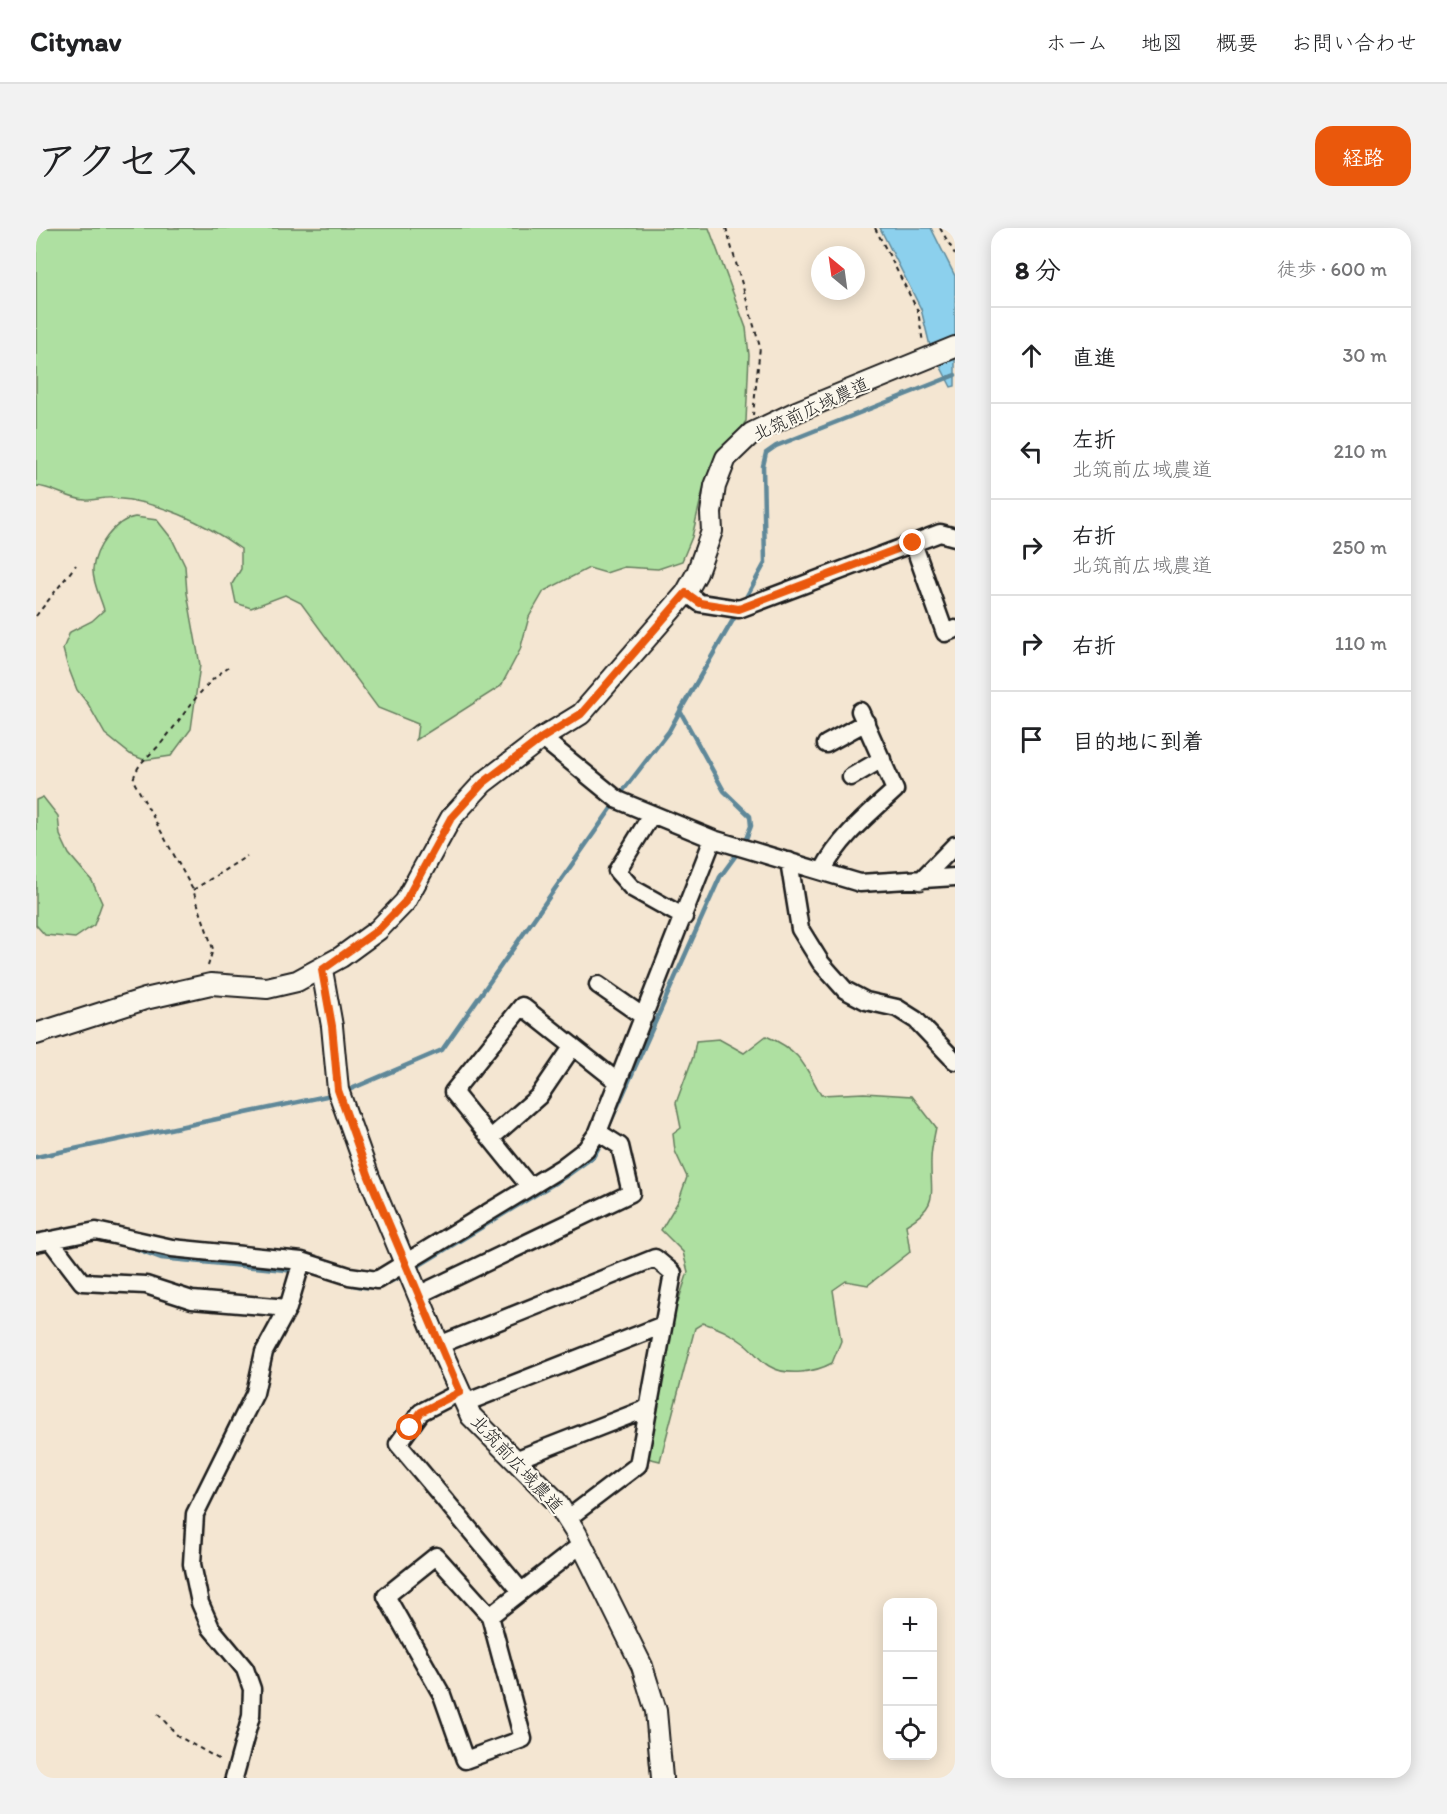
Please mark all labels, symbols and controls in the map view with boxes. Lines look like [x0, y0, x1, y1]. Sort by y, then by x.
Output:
text: Citynav [30, 24, 121, 58]
text: ホーム [1046, 30, 1108, 55]
text: 地図 [1141, 30, 1183, 55]
text: 概要 [1216, 30, 1258, 55]
text: お問い合わせ [1291, 30, 1417, 55]
button: 経路 [1315, 126, 1411, 186]
text: アクセス [36, 135, 201, 186]
north arrow [811, 246, 865, 300]
text: 8 分 [1015, 254, 1061, 286]
text: 徒歩 · 600 m [1277, 257, 1387, 281]
icon: ahead [1015, 339, 1048, 372]
text: 30 m [1342, 343, 1387, 367]
text: 直進 [1072, 344, 1116, 371]
street label: 北筑前広域農道 [749, 372, 873, 446]
text: 左折 [1072, 426, 1116, 453]
icon: left [1015, 435, 1048, 468]
text: 210 m [1334, 439, 1387, 463]
text: 北筑前広域農道 [1072, 457, 1212, 481]
text: 右折 [1072, 522, 1116, 549]
route end [899, 529, 925, 555]
icon: right [1015, 531, 1048, 564]
text: 250 m [1332, 535, 1387, 559]
text: 北筑前広域農道 [1072, 553, 1212, 577]
icon: right [1015, 627, 1048, 660]
text: 110 m [1335, 631, 1387, 655]
text: 右折 [1072, 632, 1116, 659]
icon: arrive [1015, 723, 1048, 756]
text: 目的地に到着 [1072, 728, 1204, 755]
street label: 北筑前広域農道 [466, 1410, 568, 1518]
route start [396, 1414, 422, 1440]
map controls [883, 1598, 937, 1760]
button: + [883, 1598, 937, 1652]
button: − [883, 1652, 937, 1706]
button: locate [883, 1706, 937, 1760]

